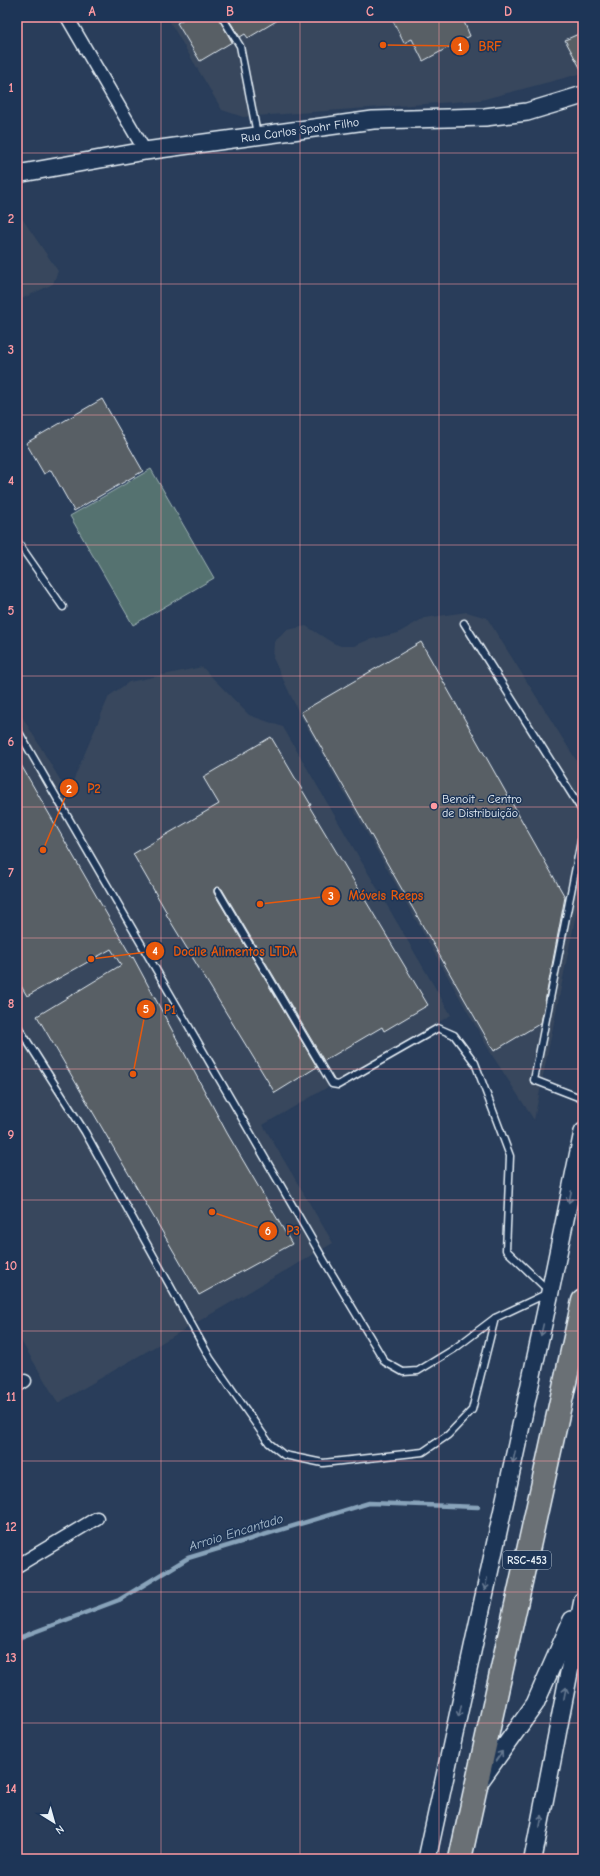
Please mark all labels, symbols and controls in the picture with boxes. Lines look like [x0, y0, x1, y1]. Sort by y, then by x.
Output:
text: A [88, 4, 96, 19]
text: B [226, 4, 234, 19]
text: C [366, 4, 374, 19]
text: D [504, 4, 512, 19]
callout: BRF [450, 34, 509, 59]
text: BRF [478, 39, 502, 54]
text: 1 [458, 40, 463, 54]
text: 1 [8, 80, 14, 95]
street label: Rua Carlos Spohr Filho [240, 115, 360, 145]
text: 2 [8, 211, 14, 226]
text: 3 [8, 342, 14, 357]
text: 4 [8, 473, 14, 488]
text: 5 [8, 603, 15, 618]
text: 6 [8, 734, 15, 749]
callout: P2 [59, 776, 109, 801]
text: P2 [87, 781, 101, 796]
text: 2 [66, 782, 72, 796]
place label: Benoit - Centro de Distribuição [442, 792, 522, 820]
marker: Benoit - Centro de Distribuição [429, 801, 439, 811]
text: 7 [8, 865, 14, 880]
callout: Móveis Reeps [321, 883, 431, 908]
text: Móveis Reeps [349, 888, 424, 903]
text: 3 [328, 889, 334, 903]
callout: Docile Alimentos LTDA [145, 939, 305, 964]
text: 4 [152, 944, 158, 958]
text: Docile Alimentos LTDA [173, 944, 298, 959]
text: 8 [8, 996, 14, 1011]
callout: P1 [136, 997, 184, 1022]
text: 5 [143, 1002, 149, 1016]
text: P1 [164, 1002, 176, 1017]
text: 9 [8, 1127, 15, 1142]
one-way arrow [565, 1191, 573, 1204]
callout: P3 [258, 1218, 308, 1243]
text: P3 [286, 1223, 300, 1238]
text: 6 [265, 1224, 271, 1238]
text: 10 [5, 1258, 17, 1273]
one-way arrow [537, 1323, 545, 1336]
text: 11 [6, 1389, 16, 1404]
one-way arrow [509, 1450, 517, 1463]
water label: Arroio Encantado [186, 1510, 285, 1554]
text: 12 [5, 1519, 17, 1534]
road number: RSC-453 [503, 1551, 551, 1569]
one-way arrow [482, 1577, 490, 1590]
text: 13 [5, 1650, 17, 1665]
one-way arrow [561, 1687, 569, 1700]
one-way arrow [455, 1704, 463, 1717]
one-way arrow [495, 1750, 503, 1761]
text: 14 [5, 1781, 17, 1796]
north arrow [34, 1802, 74, 1842]
one-way arrow [537, 1815, 545, 1828]
text: N [53, 1822, 66, 1837]

